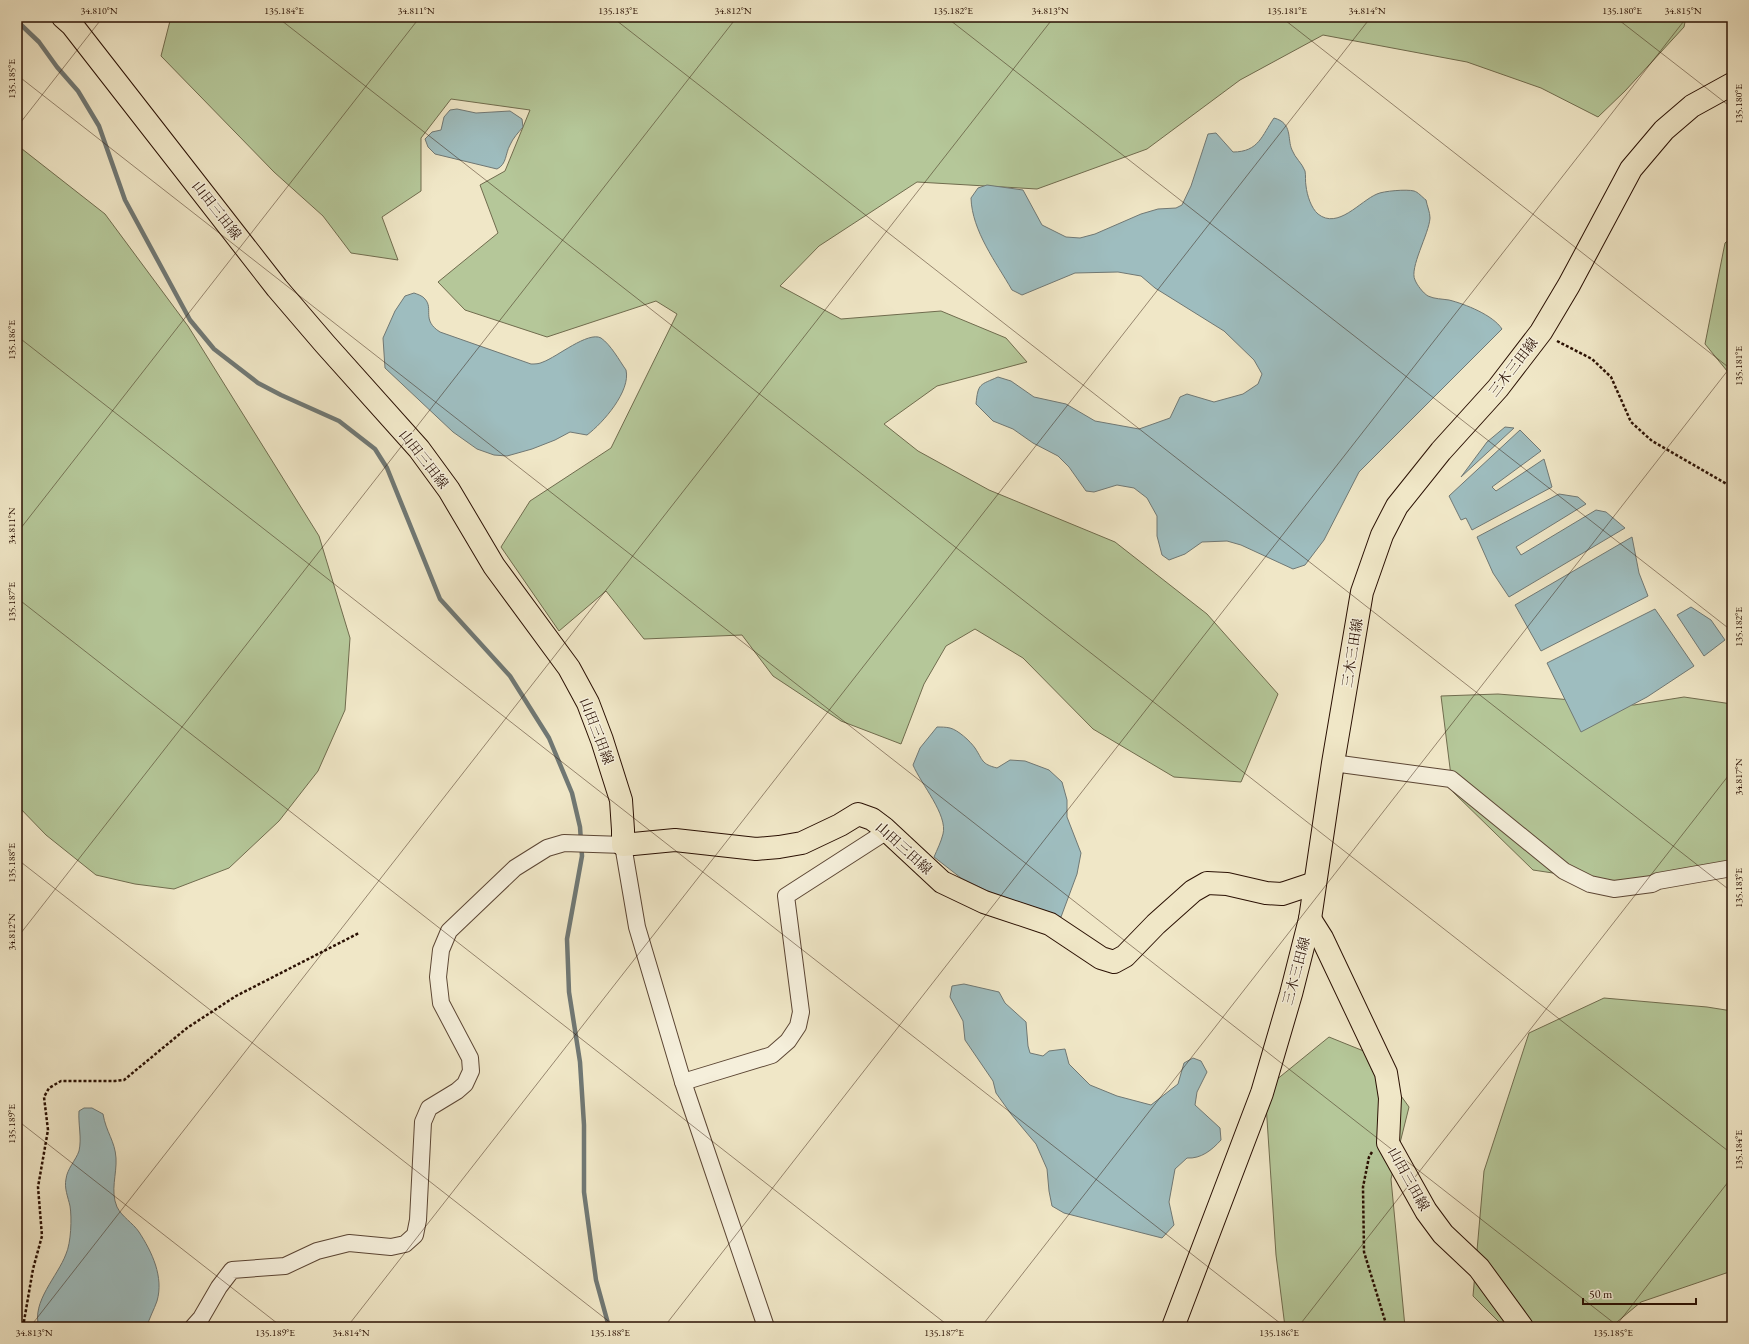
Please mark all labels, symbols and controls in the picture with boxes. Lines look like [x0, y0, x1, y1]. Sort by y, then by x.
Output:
text: 34.810°N [80, 4, 118, 17]
text: 135.184°E [264, 4, 304, 17]
text: 34.811°N [397, 4, 435, 17]
text: 135.183°E [598, 4, 638, 17]
text: 34.812°N [714, 4, 752, 17]
text: 135.182°E [933, 4, 973, 17]
text: 34.813°N [1031, 4, 1069, 17]
text: 135.181°E [1267, 4, 1307, 17]
text: 34.814°N [1348, 4, 1386, 17]
text: 135.180°E [1602, 4, 1642, 17]
text: 34.815°N [1664, 4, 1702, 17]
text: 135.185°E [5, 59, 18, 99]
text: 135.180°E [1732, 84, 1745, 124]
street label: 山田三田線 [188, 177, 246, 243]
text: 135.186°E [5, 320, 18, 360]
street label: 三木三田線 [1484, 334, 1542, 400]
text: 135.181°E [1732, 346, 1745, 386]
street label: 山田三田線 [395, 426, 453, 492]
text: 34.811°N [5, 507, 18, 545]
text: 135.187°E [5, 582, 18, 622]
text: 135.182°E [1732, 607, 1745, 647]
street label: 三木三田線 [1338, 617, 1366, 689]
street label: 山田三田線 [576, 695, 618, 767]
text: 34.817°N [1732, 758, 1745, 796]
street label: 山田三田線 [872, 818, 936, 878]
text: 135.188°E [5, 843, 18, 883]
text: 135.183°E [1732, 868, 1745, 908]
text: 34.812°N [5, 913, 18, 951]
street label: 三木三田線 [1278, 935, 1314, 1007]
text: 135.189°E [5, 1104, 18, 1144]
text: 135.184°E [1732, 1130, 1745, 1170]
street label: 山田三田線 [1384, 1144, 1434, 1214]
scale bar [1583, 1280, 1696, 1306]
text: 50 m [1589, 1286, 1613, 1302]
text: 34.813°N [15, 1326, 53, 1339]
text: 135.189°E [255, 1326, 295, 1339]
text: 34.814°N [332, 1326, 370, 1339]
text: 135.188°E [590, 1326, 630, 1339]
text: 135.187°E [924, 1326, 964, 1339]
text: 135.186°E [1259, 1326, 1299, 1339]
text: 135.185°E [1593, 1326, 1633, 1339]

